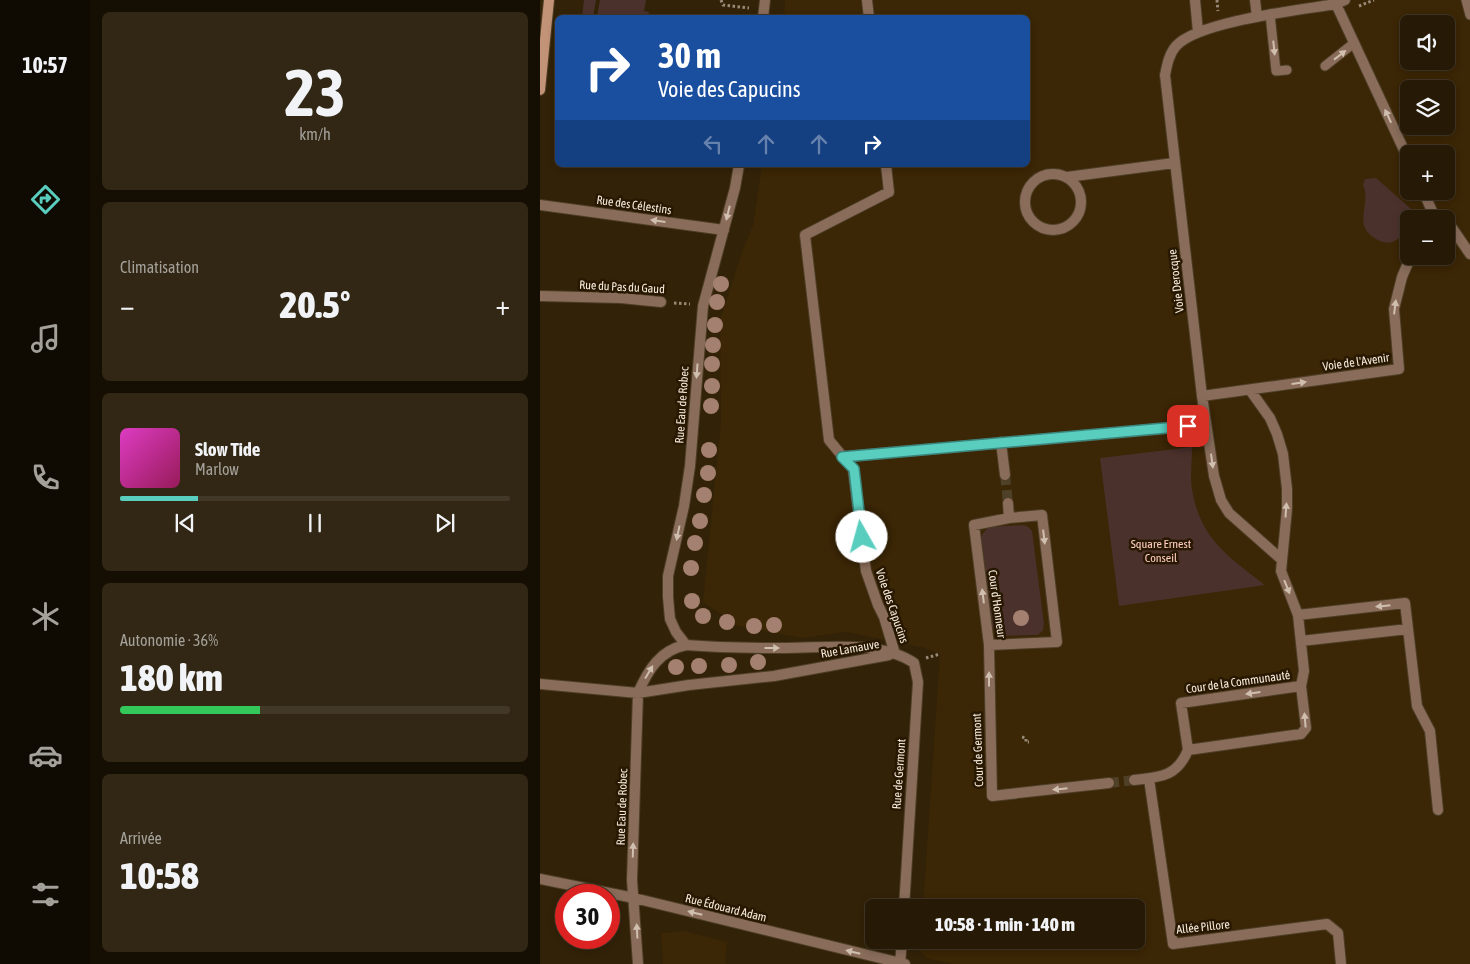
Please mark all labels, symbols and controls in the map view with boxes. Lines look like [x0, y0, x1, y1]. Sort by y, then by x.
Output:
map controls [1400, 15, 1455, 265]
button: sound [1400, 15, 1455, 70]
icon: right [575, 35, 640, 100]
text: 30 m [658, 35, 721, 75]
one-way arrow [1270, 40, 1278, 56]
one-way arrow [1333, 49, 1346, 60]
text: 10:57 [22, 52, 68, 78]
text: 23 [284, 55, 346, 130]
text: Voie des Capucins [658, 76, 801, 102]
button: layers [1400, 80, 1455, 135]
one-way arrow [1384, 109, 1392, 123]
text: km/h [299, 125, 331, 143]
icon: left [699, 130, 727, 158]
icon: ahead [752, 130, 780, 158]
icon: ahead [805, 130, 833, 158]
icon: right [858, 130, 886, 158]
button: + [1400, 145, 1455, 200]
icon: directions [28, 182, 63, 217]
street label: Rue des Célestins [596, 193, 672, 217]
one-way arrow [724, 205, 732, 220]
button: − [1400, 210, 1455, 265]
one-way arrow [650, 217, 666, 225]
street label: Voie Derocque [1165, 249, 1187, 313]
text: Climatisation [120, 258, 199, 276]
street label: Rue du Pas du Gaud [579, 278, 665, 296]
text: 20.5° [280, 283, 350, 326]
text: − [120, 289, 135, 321]
text: + [495, 289, 510, 321]
one-way arrow [1391, 299, 1399, 315]
icon: music [28, 321, 63, 356]
street label: Voie de l'Avenir [1322, 350, 1391, 374]
one-way arrow [693, 364, 701, 380]
street label: Rue Eau de Robec [672, 366, 692, 444]
one-way arrow [1291, 379, 1307, 387]
pin [1167, 405, 1209, 447]
icon: arrive [1174, 412, 1202, 440]
text: Slow Tide [195, 438, 260, 460]
one-way arrow [1208, 454, 1216, 470]
icon: phone [28, 460, 63, 495]
text: Marlow [195, 460, 239, 478]
one-way arrow [1283, 502, 1291, 518]
icon: previous [171, 509, 199, 537]
icon: pause [301, 509, 329, 537]
icon: next [431, 509, 459, 537]
position arrow [835, 510, 887, 562]
one-way arrow [674, 525, 682, 540]
one-way arrow [1040, 529, 1048, 545]
park label: Square Ernest Conseil [1131, 537, 1192, 565]
street label: Voie des Capucins [873, 567, 911, 645]
street label: Cour d'Honneur [985, 569, 1009, 639]
one-way arrow [1284, 580, 1291, 595]
one-way arrow [979, 588, 987, 604]
icon: climate [28, 599, 63, 634]
one-way arrow [1375, 602, 1391, 610]
text: Autonomie · 36% [120, 631, 218, 649]
street label: Rue Lamauve [820, 637, 880, 661]
one-way arrow [764, 644, 780, 652]
text: 180 km [120, 656, 223, 699]
one-way arrow [644, 666, 653, 679]
street label: Cour de la Communauté [1185, 668, 1291, 696]
one-way arrow [985, 671, 993, 687]
one-way arrow [1244, 689, 1260, 697]
one-way arrow [1300, 711, 1308, 727]
street label: Cour de Germont [970, 712, 986, 787]
icon: car [28, 738, 63, 773]
street label: Rue de Germont [890, 738, 908, 810]
street label: Rue Eau de Robec [614, 768, 630, 846]
one-way arrow [1052, 785, 1068, 793]
text: Arrivée [120, 829, 162, 847]
one-way arrow [630, 841, 638, 857]
text: 10:58 [120, 854, 199, 897]
icon: filters [28, 877, 63, 912]
speed limit sign: 30 [555, 884, 620, 949]
street label: Rue Édouard Adam [684, 891, 768, 925]
one-way arrow [688, 909, 703, 917]
text: 10:58 · 1 min · 140 m [935, 913, 1075, 935]
street label: Allée Pillore [1175, 917, 1231, 937]
one-way arrow [632, 923, 640, 939]
one-way arrow [846, 948, 861, 956]

